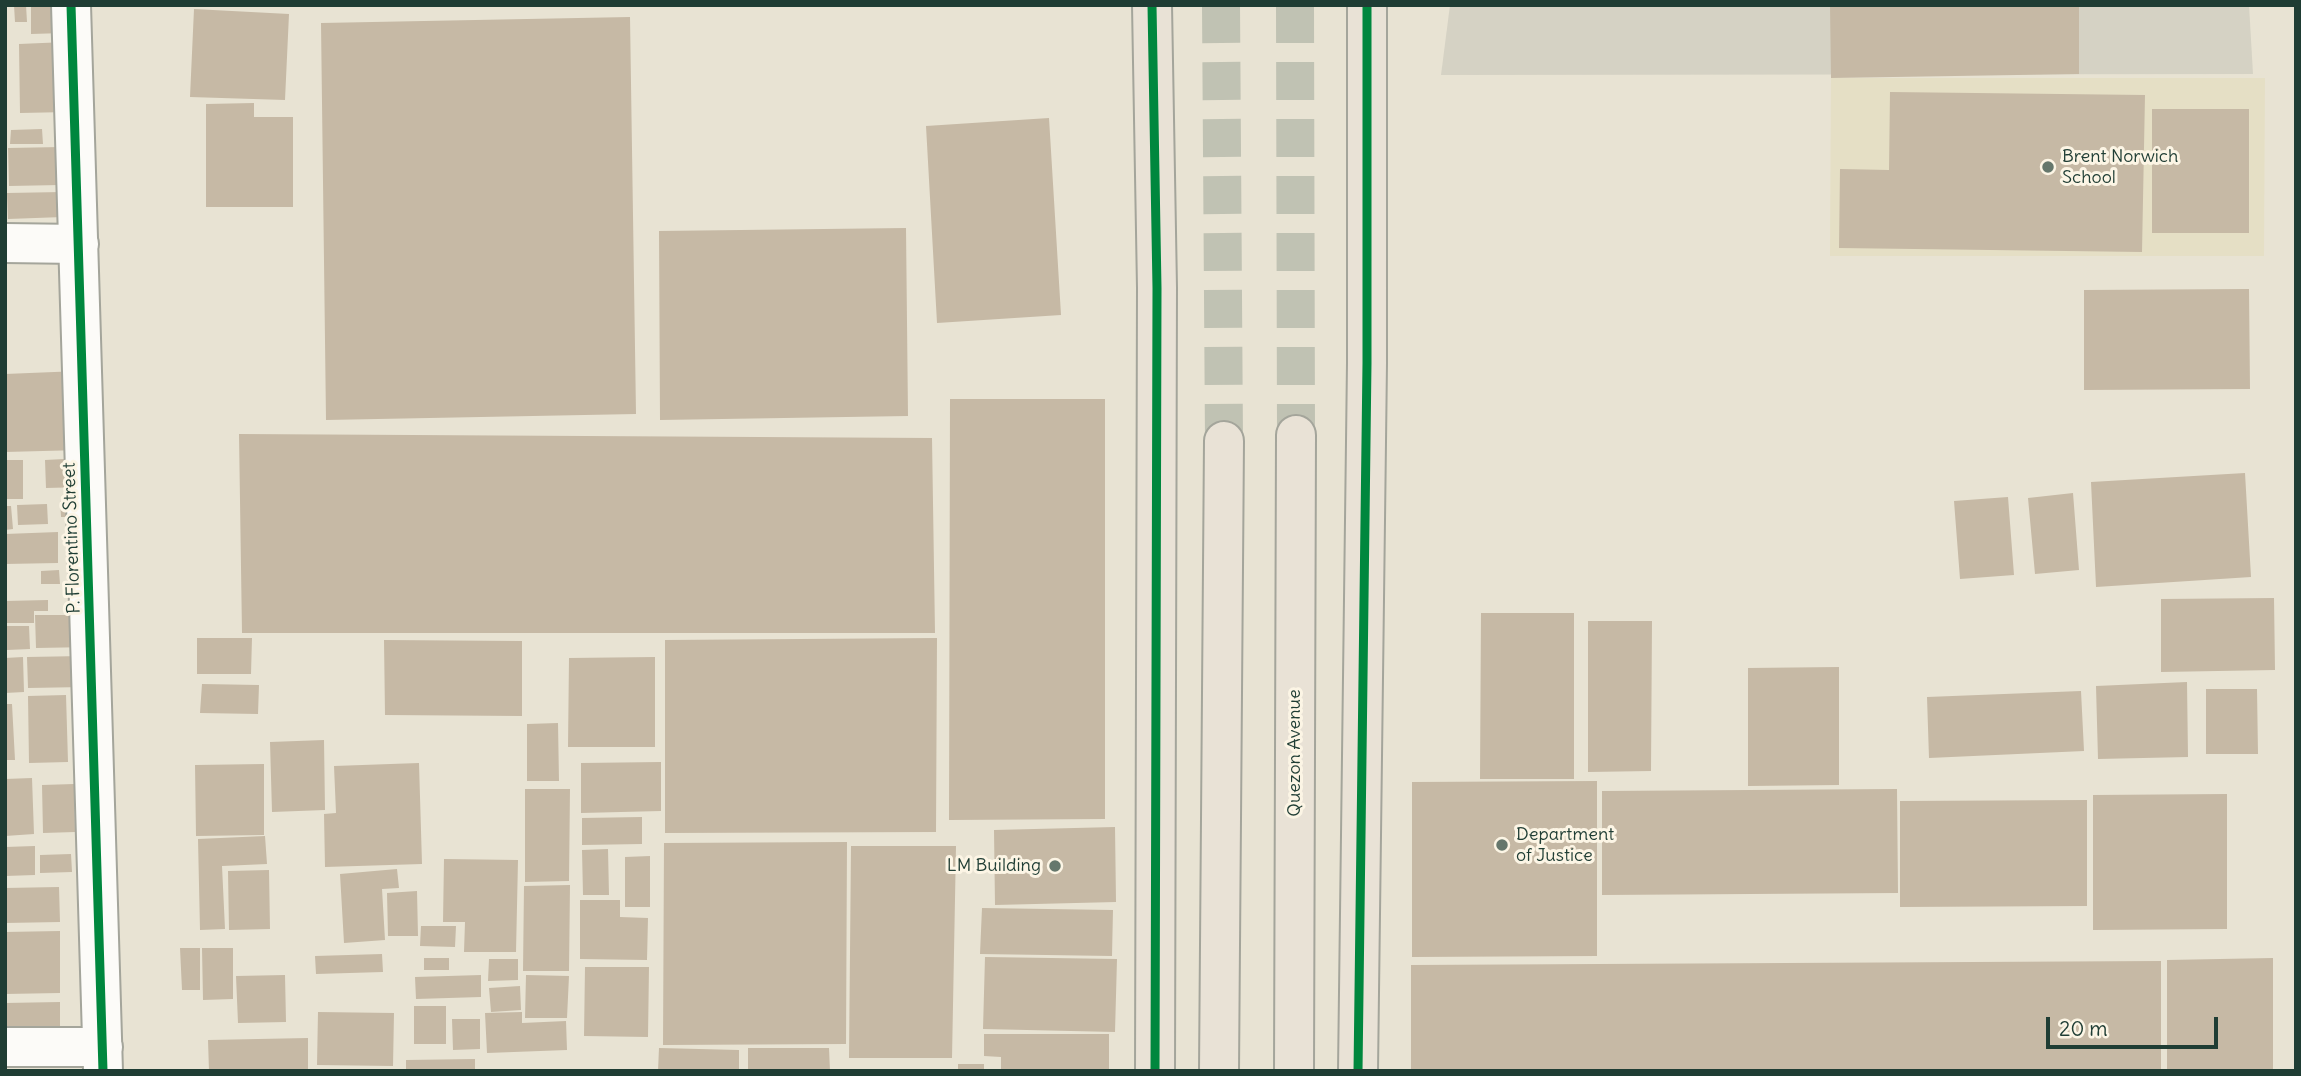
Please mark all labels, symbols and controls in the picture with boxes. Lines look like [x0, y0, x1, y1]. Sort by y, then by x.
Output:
place label: Brent Norwich School [2062, 146, 2178, 188]
marker: Brent Norwich School [2040, 159, 2056, 175]
street label: P. Florentino Street [59, 462, 85, 614]
street label: Quezon Avenue [1284, 689, 1306, 817]
place label: Department of Justice [1516, 824, 1614, 866]
marker: Department of Justice [1494, 837, 1510, 853]
place label: LM Building [947, 855, 1041, 877]
marker: LM Building [1047, 858, 1063, 874]
scale bar [2049, 1002, 2220, 1046]
text: 20 m [2059, 1015, 2108, 1042]

